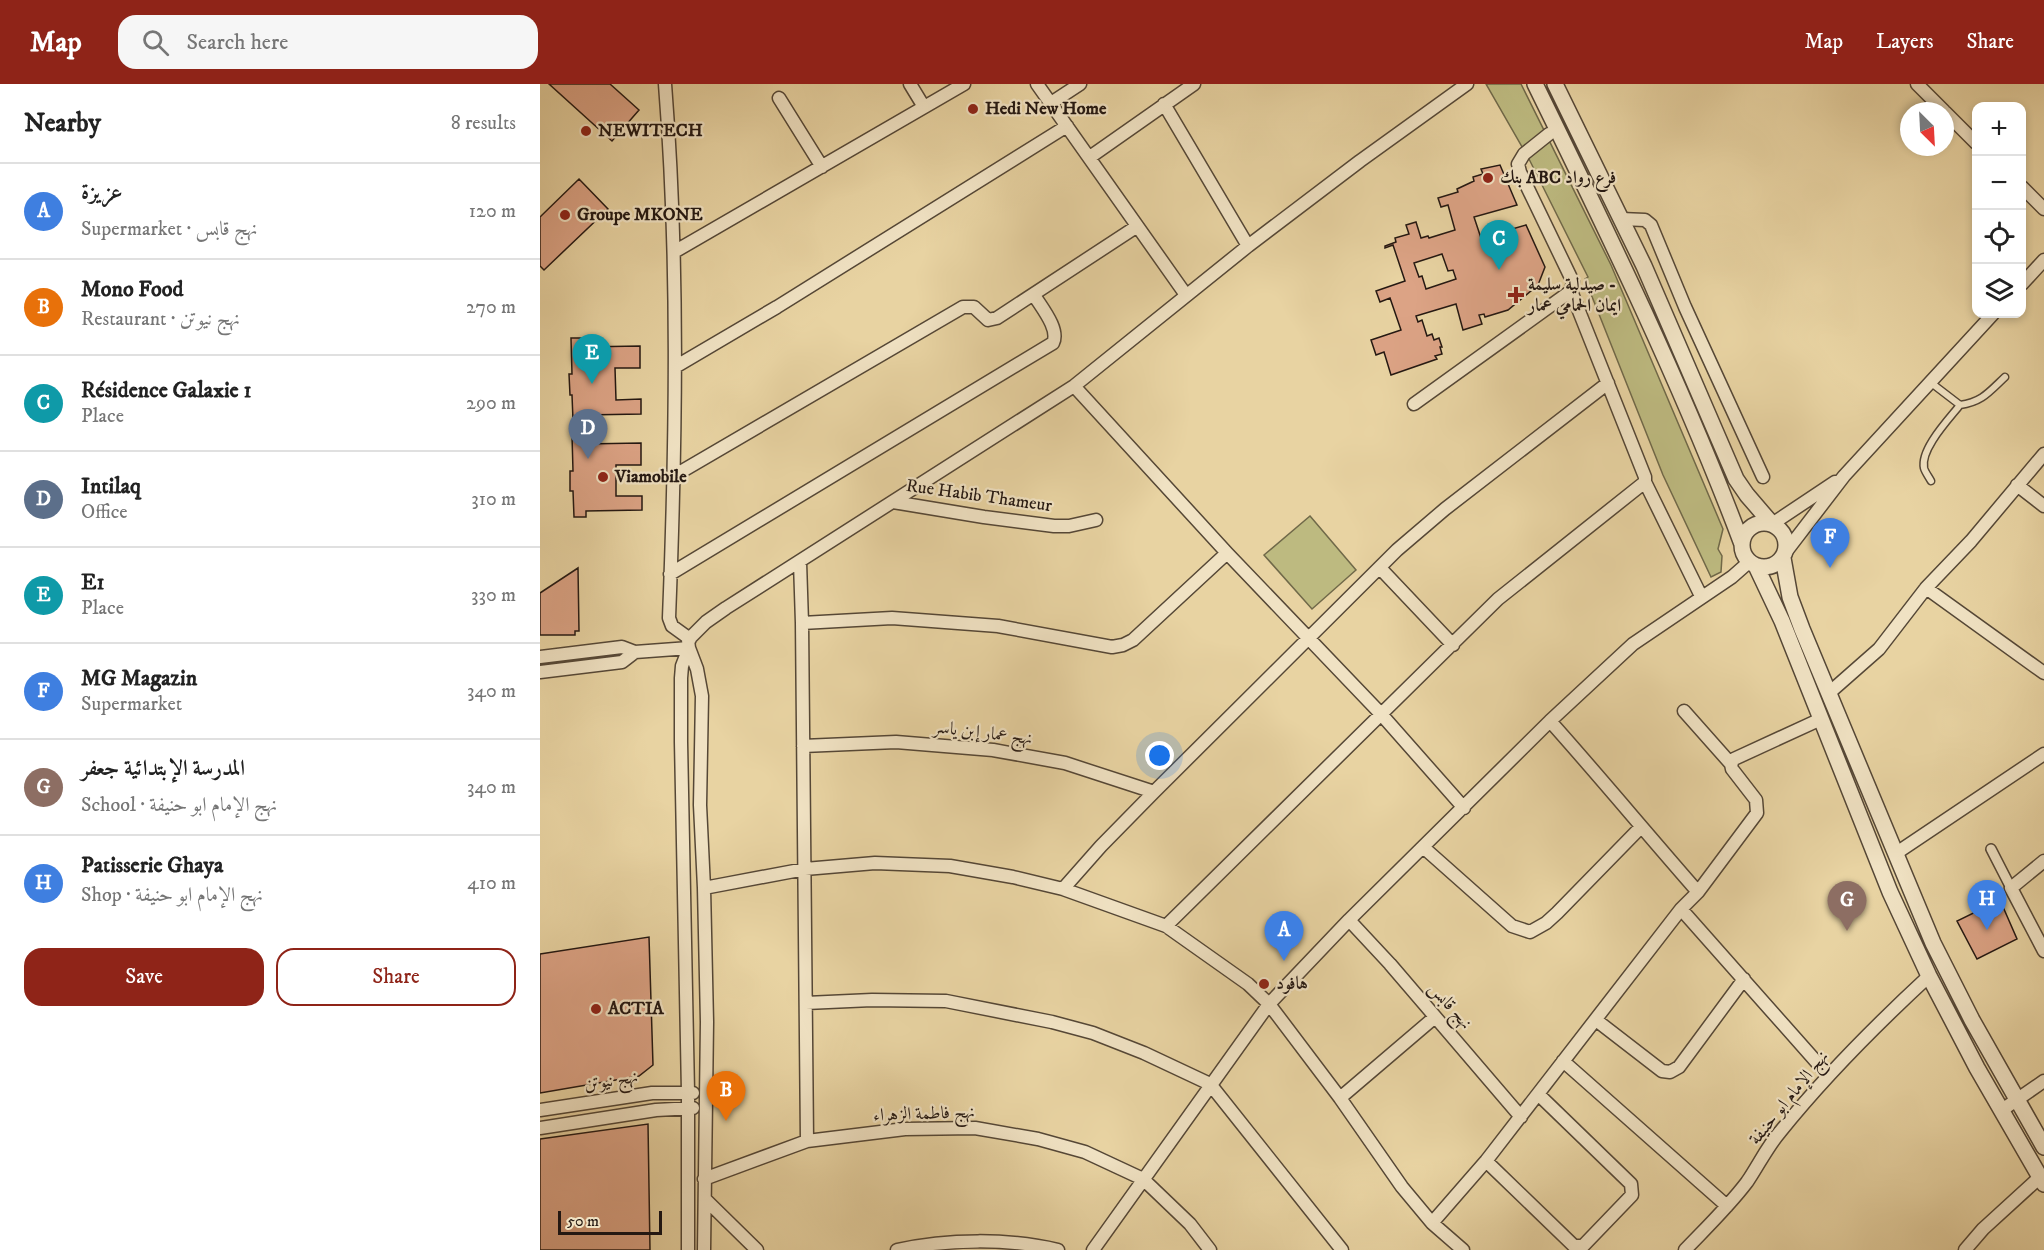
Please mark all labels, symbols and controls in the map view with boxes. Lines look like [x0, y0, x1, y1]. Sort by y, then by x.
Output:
search box [118, 15, 538, 69]
text: Map [30, 25, 82, 60]
icon: search [139, 26, 172, 59]
text: Search here [187, 29, 288, 56]
text: Map [1804, 29, 1843, 55]
text: Layers [1876, 29, 1934, 55]
text: Share [1967, 29, 2014, 55]
place label: Hedi New Home [985, 98, 1107, 120]
marker: Hedi New Home [966, 102, 980, 116]
north arrow [1900, 102, 1954, 156]
map controls [1972, 102, 2026, 318]
button: + [1972, 102, 2026, 156]
text: Nearby [24, 107, 101, 140]
text: 8 results [451, 111, 516, 136]
place label: NEWITECH [598, 120, 703, 142]
marker: NEWITECH [579, 124, 593, 138]
button: − [1972, 156, 2026, 210]
place label: بنك ABC فرع رواد [1500, 167, 1616, 192]
marker: بنك ABC فرع رواد [1481, 171, 1495, 185]
text: عزيزة [81, 179, 123, 206]
text: A [37, 199, 50, 224]
text: 120 m [469, 199, 516, 224]
place label: Groupe MKONE [577, 204, 703, 226]
marker: Groupe MKONE [558, 208, 572, 222]
button: locate [1972, 210, 2026, 264]
text: Supermarket · نهج قابس [81, 217, 257, 242]
pin: C [1480, 220, 1518, 270]
button: layers [1972, 264, 2026, 318]
place label: صيدلية سليمة - ايمان الحمامي عمار [1526, 274, 1621, 320]
text: Mono Food [81, 276, 183, 303]
marker: صيدلية سليمة - ايمان الحمامي عمار [1509, 288, 1523, 302]
text: B [37, 295, 50, 320]
text: 270 m [466, 295, 516, 320]
text: Restaurant · نهج نيوتن [81, 307, 240, 332]
pin: E [572, 334, 612, 384]
text: Résidence Galaxie 1 [81, 377, 252, 404]
text: C [37, 391, 50, 416]
text: 290 m [466, 391, 516, 416]
text: Place [81, 404, 124, 429]
pin: D [568, 410, 608, 459]
place label: Viamobile [614, 466, 687, 488]
marker: Viamobile [596, 470, 610, 484]
text: Intilaq [81, 473, 141, 500]
street label: Rue Habib Thameur [905, 475, 1054, 517]
text: D [36, 487, 51, 512]
text: 310 m [471, 487, 516, 512]
text: Office [81, 500, 128, 525]
pin: F [1810, 518, 1850, 568]
text: E1 [81, 569, 105, 596]
text: E [36, 583, 51, 608]
text: 330 m [471, 583, 516, 608]
text: Place [81, 596, 124, 621]
text: MG Magazin [81, 665, 197, 692]
text: F [37, 679, 50, 704]
text: 340 m [467, 679, 516, 704]
text: Supermarket [81, 692, 182, 717]
street label: نهج عمار إبن ياسر [930, 716, 1034, 754]
your location [1145, 741, 1174, 770]
text: المدرسة الإبتدائية جعفر [81, 755, 245, 782]
text: G [37, 775, 50, 800]
text: 340 m [467, 775, 516, 800]
text: School · نهج الإمام ابو حنيفة [81, 793, 277, 818]
text: Patisserie Ghaya [81, 852, 223, 879]
text: H [35, 871, 52, 896]
text: 410 m [467, 871, 516, 896]
pin: H [1968, 880, 2006, 930]
pin: G [1828, 882, 1866, 931]
text: Shop · نهج الإمام ابو حنيفة [81, 883, 263, 908]
pin: A [1264, 912, 1304, 961]
button: Save [24, 948, 264, 1006]
button: Share [276, 948, 516, 1006]
place label: هافود [1276, 973, 1308, 995]
marker: هافود [1257, 977, 1271, 991]
street label: نهج قابس [1420, 978, 1477, 1037]
place label: ACTIA [607, 998, 664, 1020]
marker: ACTIA [589, 1002, 603, 1016]
street label: نهج الإمام ابو حنيفة [1744, 1046, 1837, 1152]
street label: نهج نيوتن [583, 1066, 640, 1100]
pin: B [706, 1072, 746, 1121]
street label: نهج فاطمة الزهراء [873, 1101, 975, 1131]
scale bar [558, 1208, 662, 1236]
text: 50 m [567, 1211, 599, 1231]

